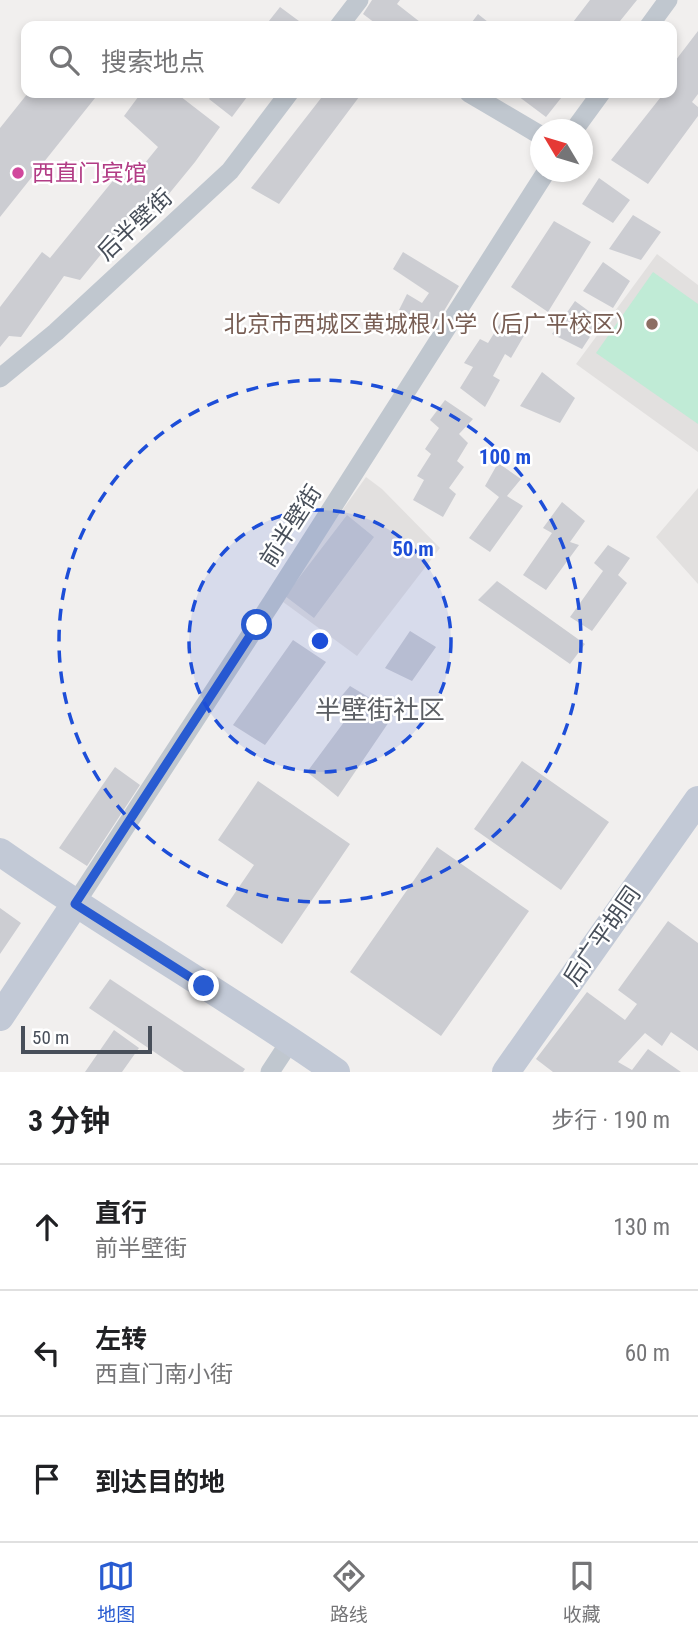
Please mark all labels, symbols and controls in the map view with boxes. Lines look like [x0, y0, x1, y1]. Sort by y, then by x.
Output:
search box [21, 21, 677, 98]
icon: search [45, 41, 83, 79]
text: 搜索地点 [101, 47, 205, 77]
north arrow [530, 119, 593, 182]
place label: 西直门宾馆 [32, 160, 147, 187]
marker: 西直门宾馆 [10, 165, 26, 181]
street label: 后半壁街 [92, 184, 178, 266]
place label: 北京市西城区黄城根小学（后广平校区） [224, 311, 638, 338]
marker: 北京市西城区黄城根小学（后广平校区） [644, 316, 660, 332]
text: 100 m [479, 445, 531, 469]
street label: 前半壁街 [255, 480, 327, 572]
text: 50 m [392, 537, 434, 561]
route start [241, 609, 272, 640]
centre of rings [308, 629, 332, 653]
district label: 半壁街社区 [315, 695, 445, 725]
street label: 后广平胡同 [558, 881, 646, 991]
route end [188, 970, 219, 1001]
scale bar [21, 1023, 152, 1055]
text: 50 m [32, 1026, 69, 1049]
text: 3 分钟 [28, 1103, 110, 1138]
text: 步行 · 190 m [551, 1107, 670, 1134]
text: 直行 [95, 1198, 147, 1228]
icon: ahead [28, 1208, 66, 1246]
text: 130 m [613, 1214, 670, 1241]
text: 前半壁街 [95, 1235, 187, 1262]
text: 左转 [95, 1324, 147, 1354]
icon: left [28, 1334, 66, 1372]
text: 60 m [625, 1340, 670, 1367]
text: 西直门南小街 [95, 1361, 233, 1388]
icon: arrive [28, 1460, 66, 1498]
text: 到达目的地 [95, 1467, 225, 1497]
tab: 地图 [97, 1557, 135, 1626]
tab: 路线 [330, 1557, 368, 1626]
tab: 收藏 [563, 1557, 601, 1626]

